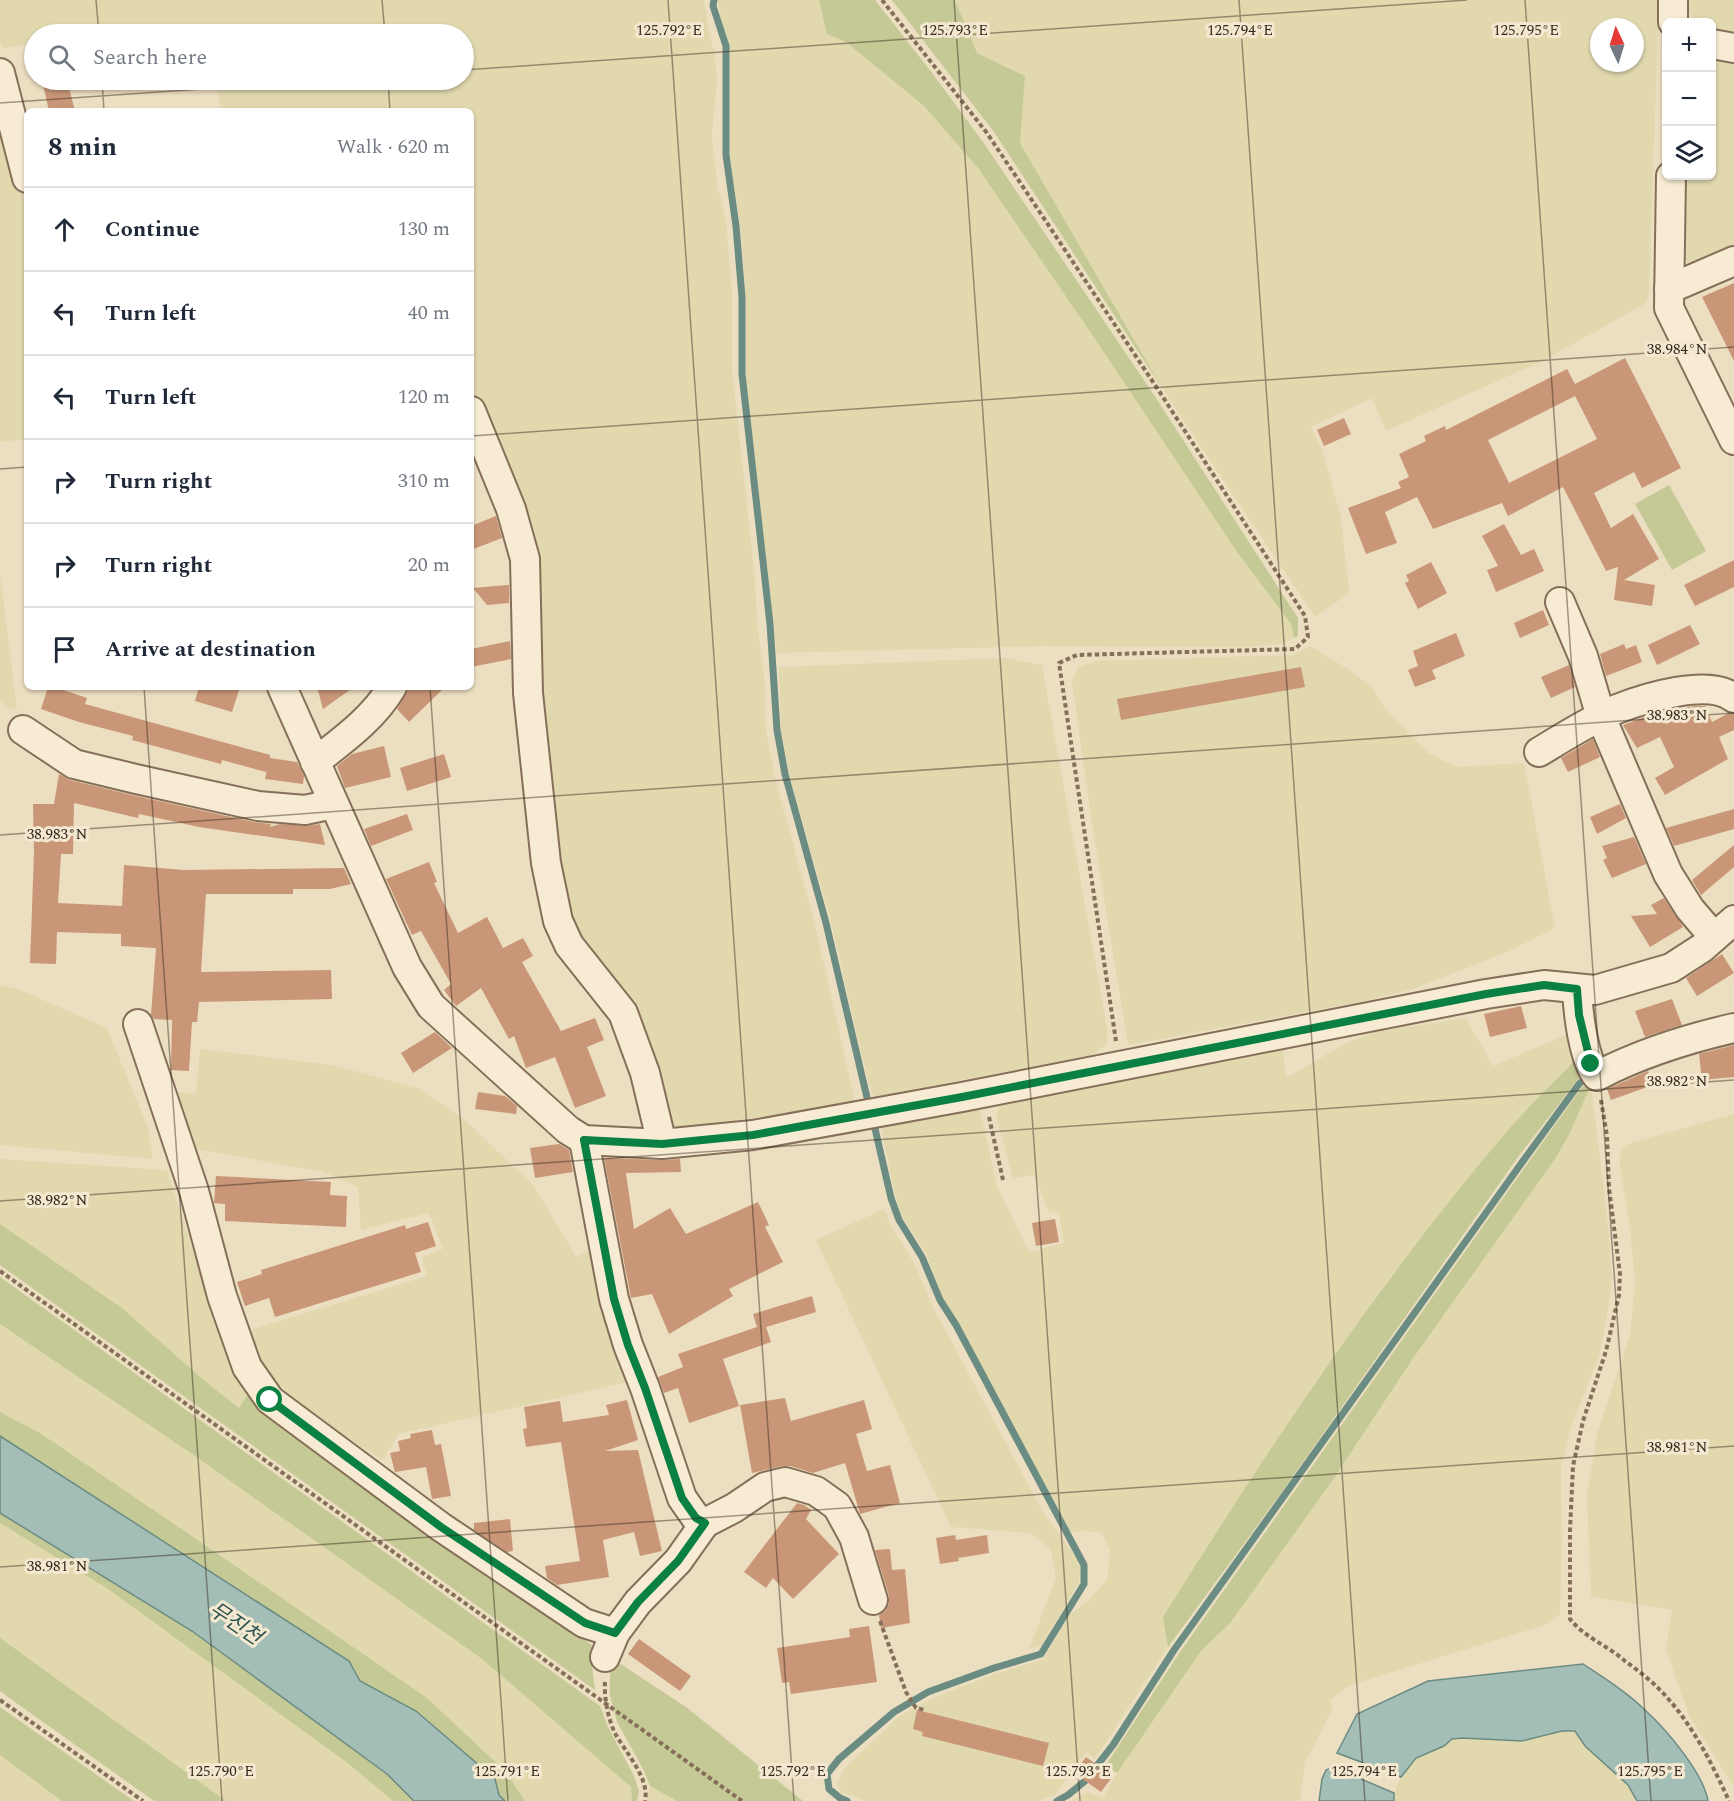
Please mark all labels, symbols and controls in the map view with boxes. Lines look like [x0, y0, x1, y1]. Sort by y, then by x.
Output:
north arrow [1590, 18, 1644, 72]
map controls [1662, 18, 1716, 180]
button: + [1662, 18, 1716, 72]
text: 125.792°E [636, 19, 702, 42]
text: 125.793°E [922, 19, 988, 42]
text: 125.794°E [1207, 19, 1273, 42]
text: 125.795°E [1493, 19, 1559, 42]
search box [24, 24, 474, 90]
icon: search [45, 41, 78, 74]
text: Search here [93, 41, 207, 74]
button: − [1662, 72, 1716, 126]
button: layers [1662, 126, 1716, 180]
text: 8 min [48, 127, 117, 167]
text: Walk · 620 m [337, 132, 450, 162]
icon: ahead [48, 213, 81, 246]
text: Continue [105, 213, 200, 246]
text: 130 m [398, 214, 450, 244]
icon: left [48, 297, 81, 330]
text: Turn left [105, 297, 197, 330]
text: 40 m [408, 298, 450, 328]
text: 38.984°N [1647, 338, 1707, 361]
icon: left [48, 381, 81, 414]
text: Turn left [105, 381, 197, 414]
text: 120 m [398, 382, 450, 412]
icon: right [48, 465, 81, 498]
text: Turn right [105, 465, 212, 498]
text: 310 m [398, 466, 450, 496]
icon: right [48, 549, 81, 582]
text: Turn right [105, 549, 212, 582]
text: 20 m [408, 550, 450, 580]
icon: arrive [48, 633, 81, 666]
text: Arrive at destination [105, 633, 316, 666]
text: 38.983°N [1647, 704, 1707, 727]
text: 38.983°N [27, 823, 87, 846]
route end [1577, 1050, 1603, 1076]
text: 38.982°N [1647, 1070, 1707, 1093]
text: 38.982°N [27, 1189, 87, 1212]
route start [256, 1386, 282, 1412]
text: 38.981°N [1647, 1436, 1707, 1459]
text: 38.981°N [27, 1555, 87, 1578]
water label: 무진천 [202, 1595, 270, 1655]
text: 125.790°E [188, 1760, 254, 1783]
text: 125.791°E [474, 1760, 540, 1783]
text: 125.792°E [760, 1760, 826, 1783]
text: 125.793°E [1045, 1760, 1111, 1783]
text: 125.794°E [1331, 1760, 1397, 1783]
text: 125.795°E [1617, 1760, 1683, 1783]

